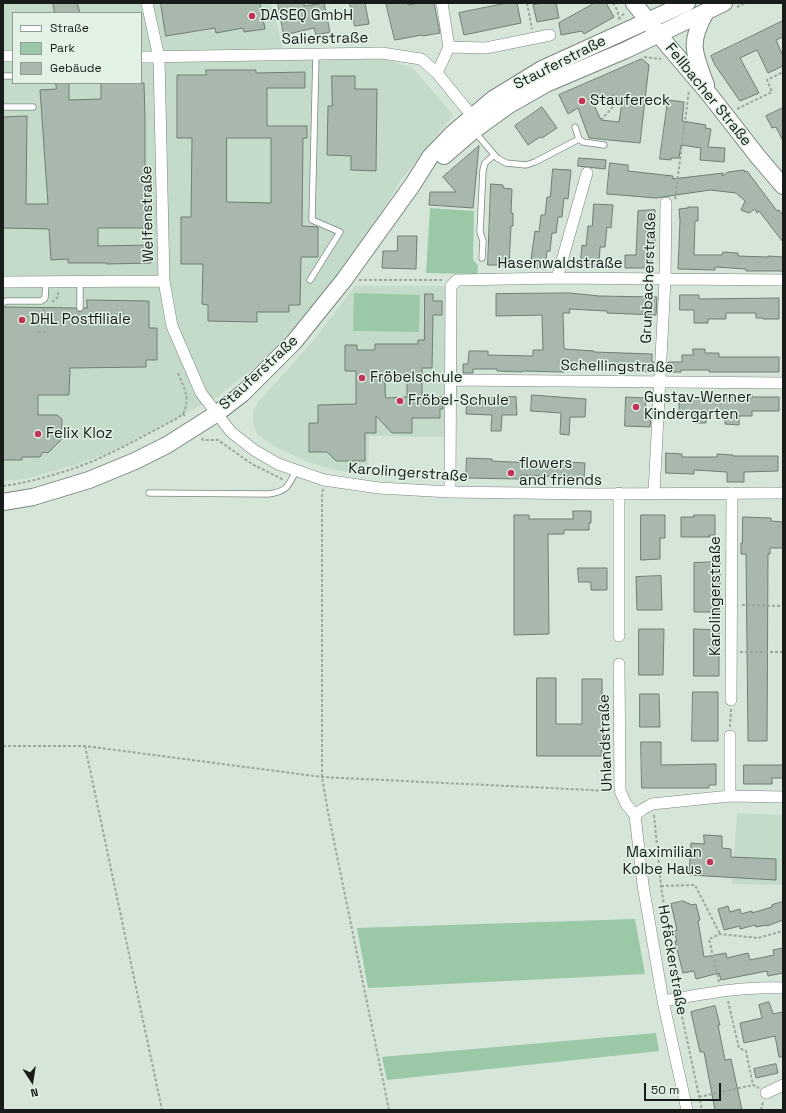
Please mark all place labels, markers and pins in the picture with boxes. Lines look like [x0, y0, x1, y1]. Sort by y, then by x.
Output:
place label: DASEQ GmbH [260, 7, 353, 25]
marker: DASEQ GmbH [247, 11, 257, 21]
place label: Staufereck [590, 92, 670, 110]
marker: Staufereck [577, 96, 587, 106]
place label: DHL Postfiliale [30, 311, 131, 329]
marker: DHL Postfiliale [17, 315, 27, 325]
place label: Fröbelschule [370, 369, 463, 387]
marker: Fröbelschule [357, 373, 367, 383]
place label: Gustav-Werner Kindergarten [644, 389, 751, 424]
place label: Fröbel-Schule [408, 392, 509, 410]
marker: Fröbel-Schule [395, 396, 405, 406]
marker: Gustav-Werner Kindergarten [631, 402, 641, 412]
place label: Felix Kloz [46, 425, 113, 443]
marker: Felix Kloz [33, 429, 43, 439]
place label: flowers and friends [519, 455, 602, 490]
marker: flowers and friends [506, 468, 516, 478]
place label: Maximilian Kolbe Haus [622, 844, 702, 879]
marker: Maximilian Kolbe Haus [705, 857, 715, 867]

